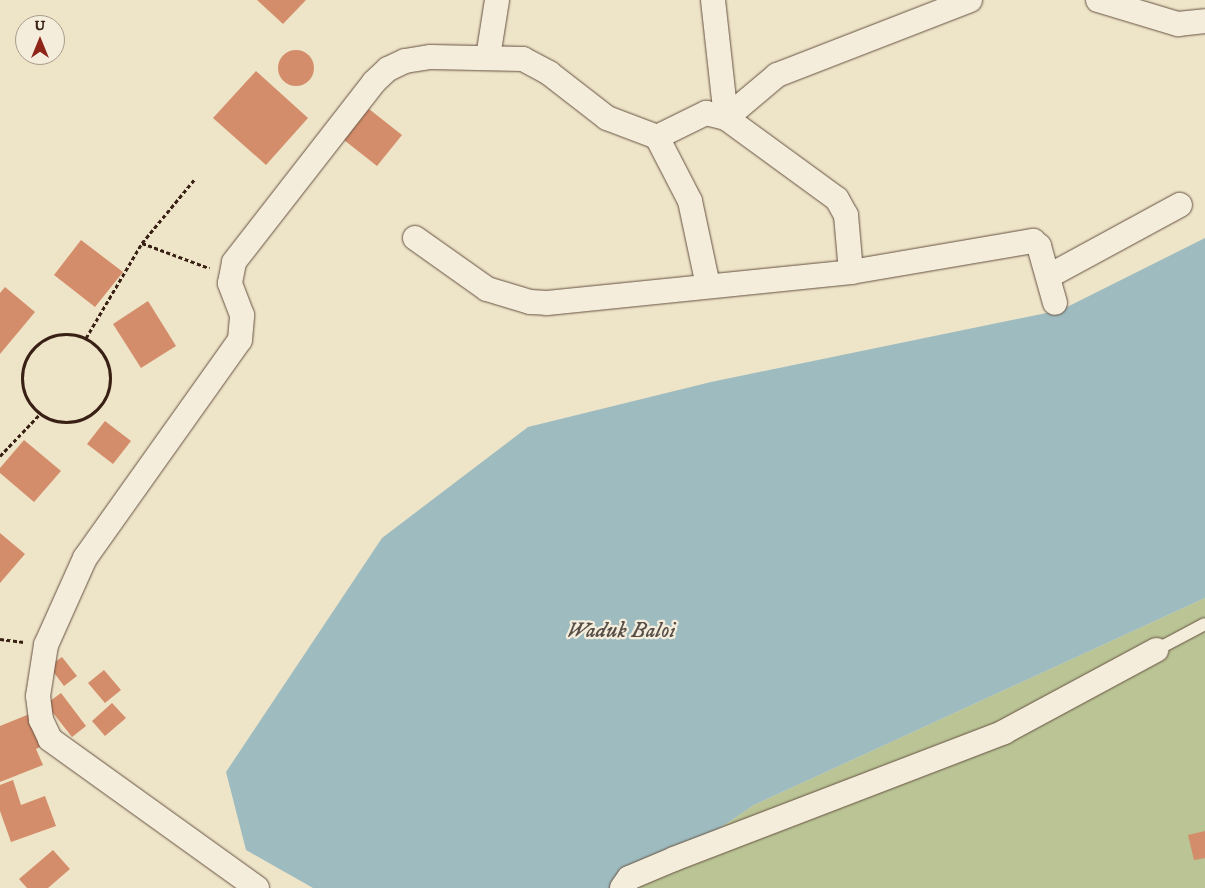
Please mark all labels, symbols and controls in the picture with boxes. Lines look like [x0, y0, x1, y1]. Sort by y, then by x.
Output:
north arrow [15, 15, 65, 65]
text: U [35, 17, 45, 35]
water label: Waduk Baloi [567, 618, 675, 644]

